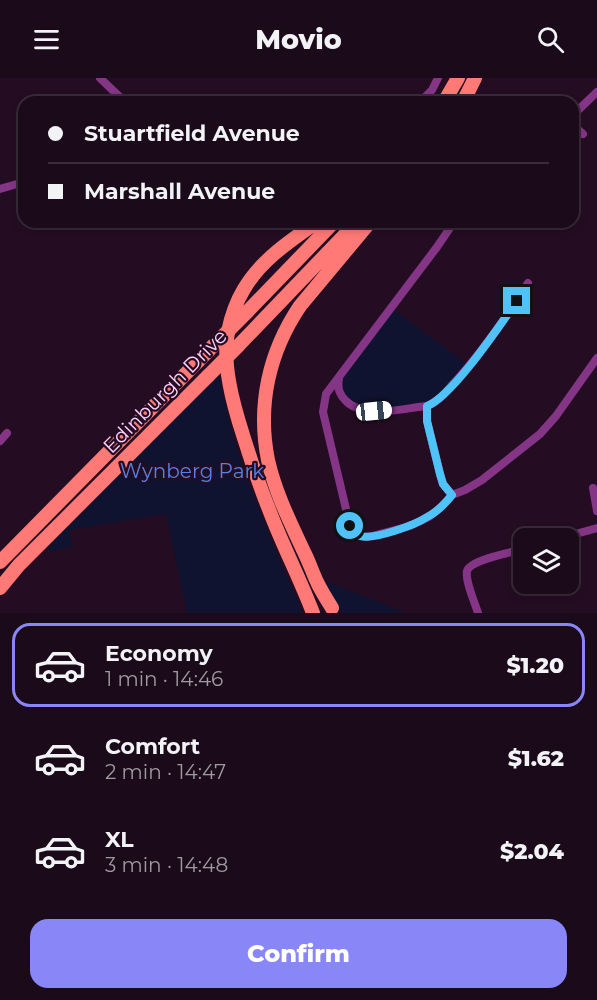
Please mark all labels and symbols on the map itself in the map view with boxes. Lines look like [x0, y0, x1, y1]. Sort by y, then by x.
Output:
route end [503, 287, 530, 314]
street label: Edinburgh Drive [98, 324, 232, 458]
car [355, 400, 393, 422]
park label: Wynberg Park [120, 459, 264, 483]
route start [336, 512, 363, 539]

